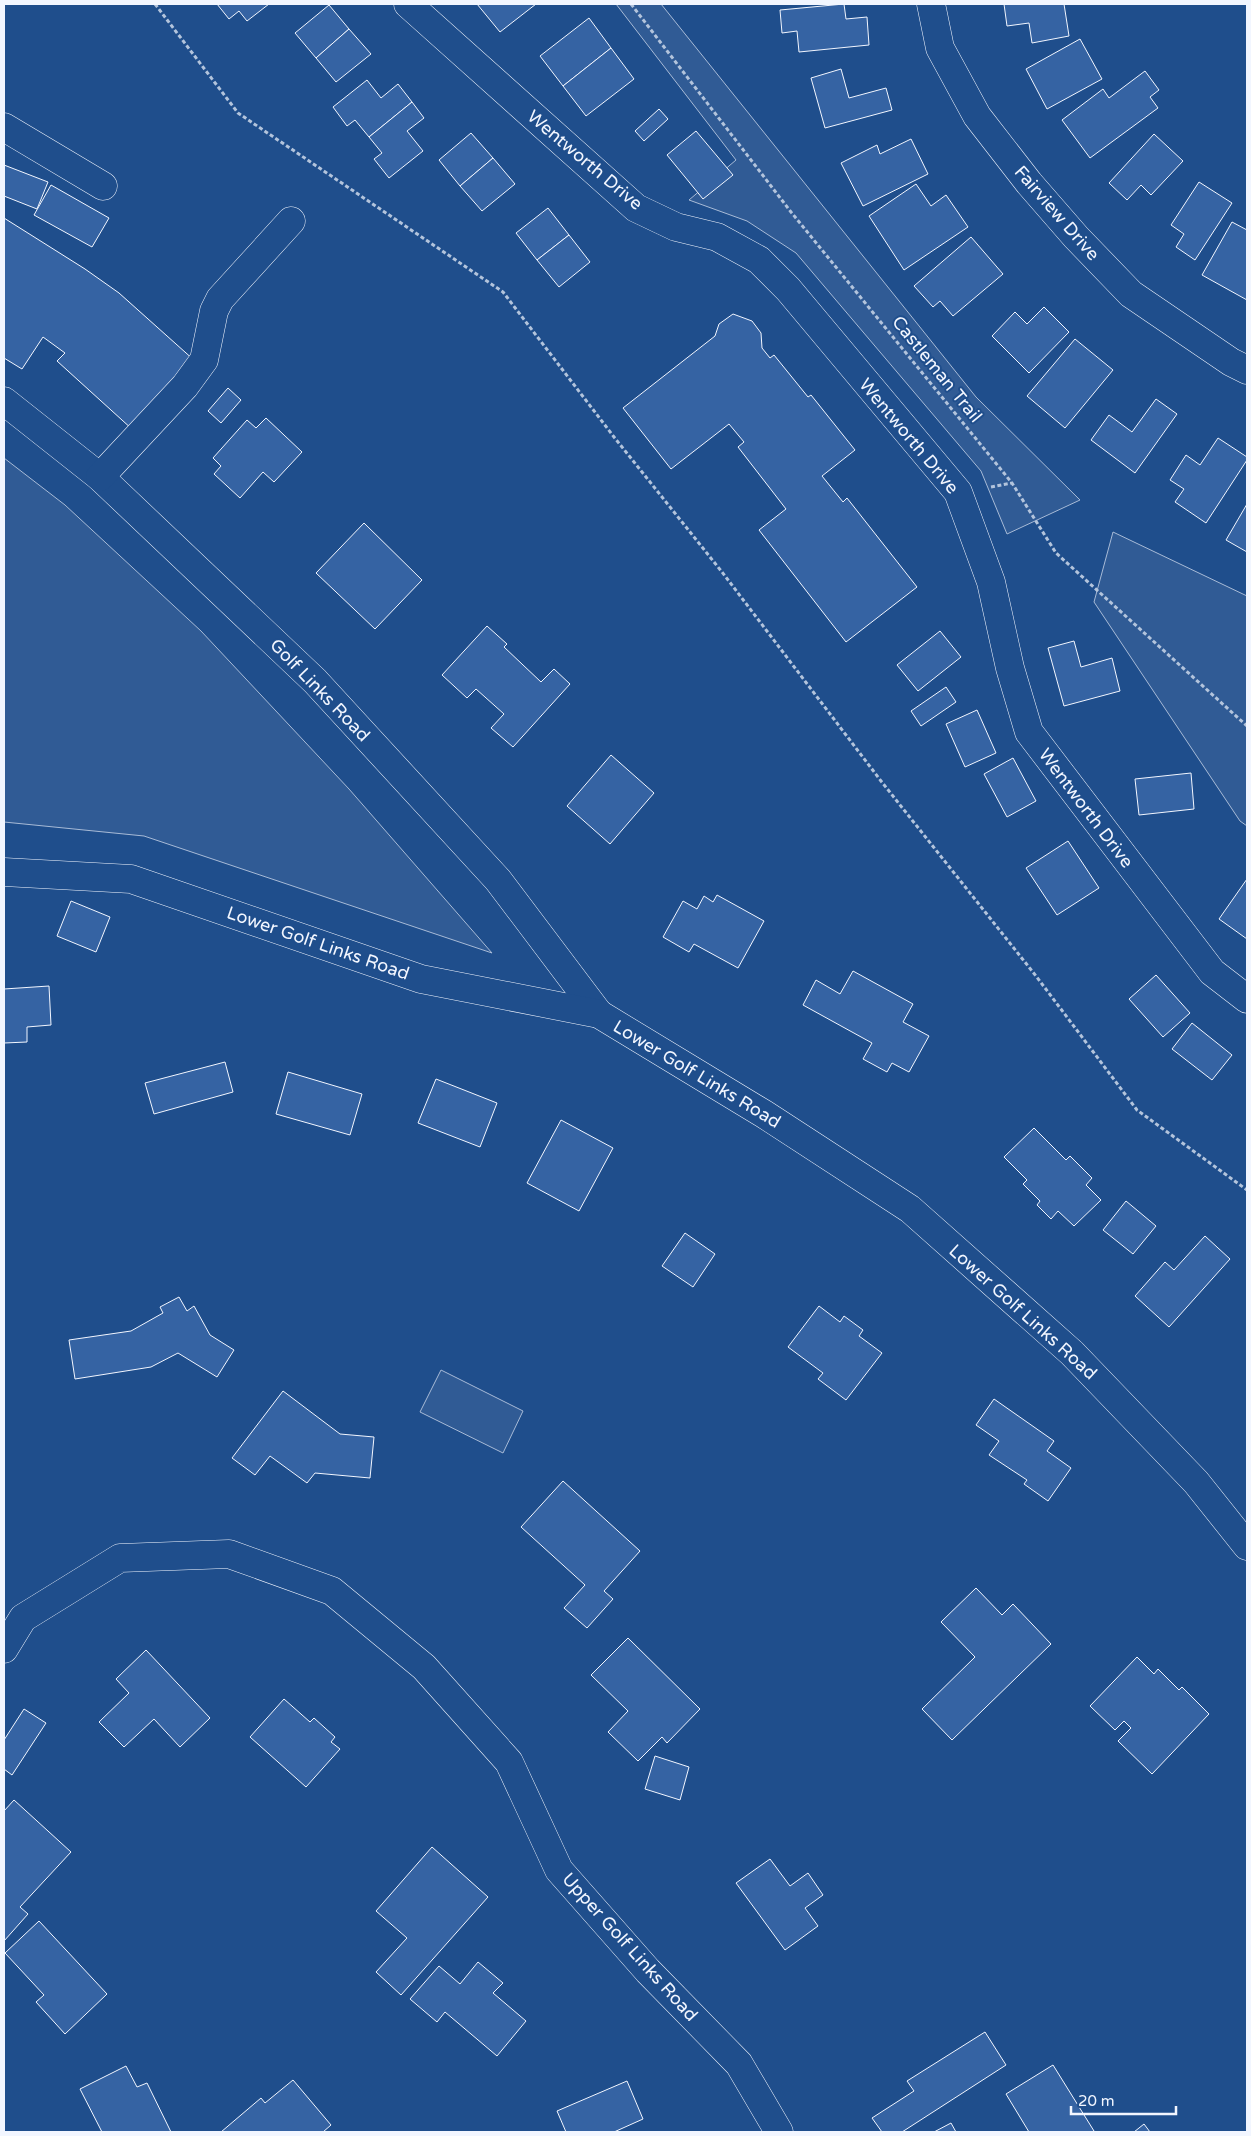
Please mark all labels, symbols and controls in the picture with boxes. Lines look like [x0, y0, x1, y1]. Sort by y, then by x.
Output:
street label: Wentworth Drive [523, 105, 647, 215]
street label: Fairview Drive [1010, 161, 1104, 265]
street label: Castleman Trail [887, 311, 987, 427]
street label: Wentworth Drive [854, 374, 964, 498]
street label: Golf Links Road [265, 634, 375, 746]
street label: Wentworth Drive [1034, 744, 1138, 872]
street label: Lower Golf Links Road [224, 901, 412, 985]
street label: Lower Golf Links Road [609, 1015, 785, 1133]
street label: Lower Golf Links Road [944, 1240, 1102, 1384]
street label: Upper Golf Links Road [557, 1868, 703, 2026]
scale bar [1071, 2084, 1176, 2116]
text: 20 m [1078, 2092, 1115, 2110]

